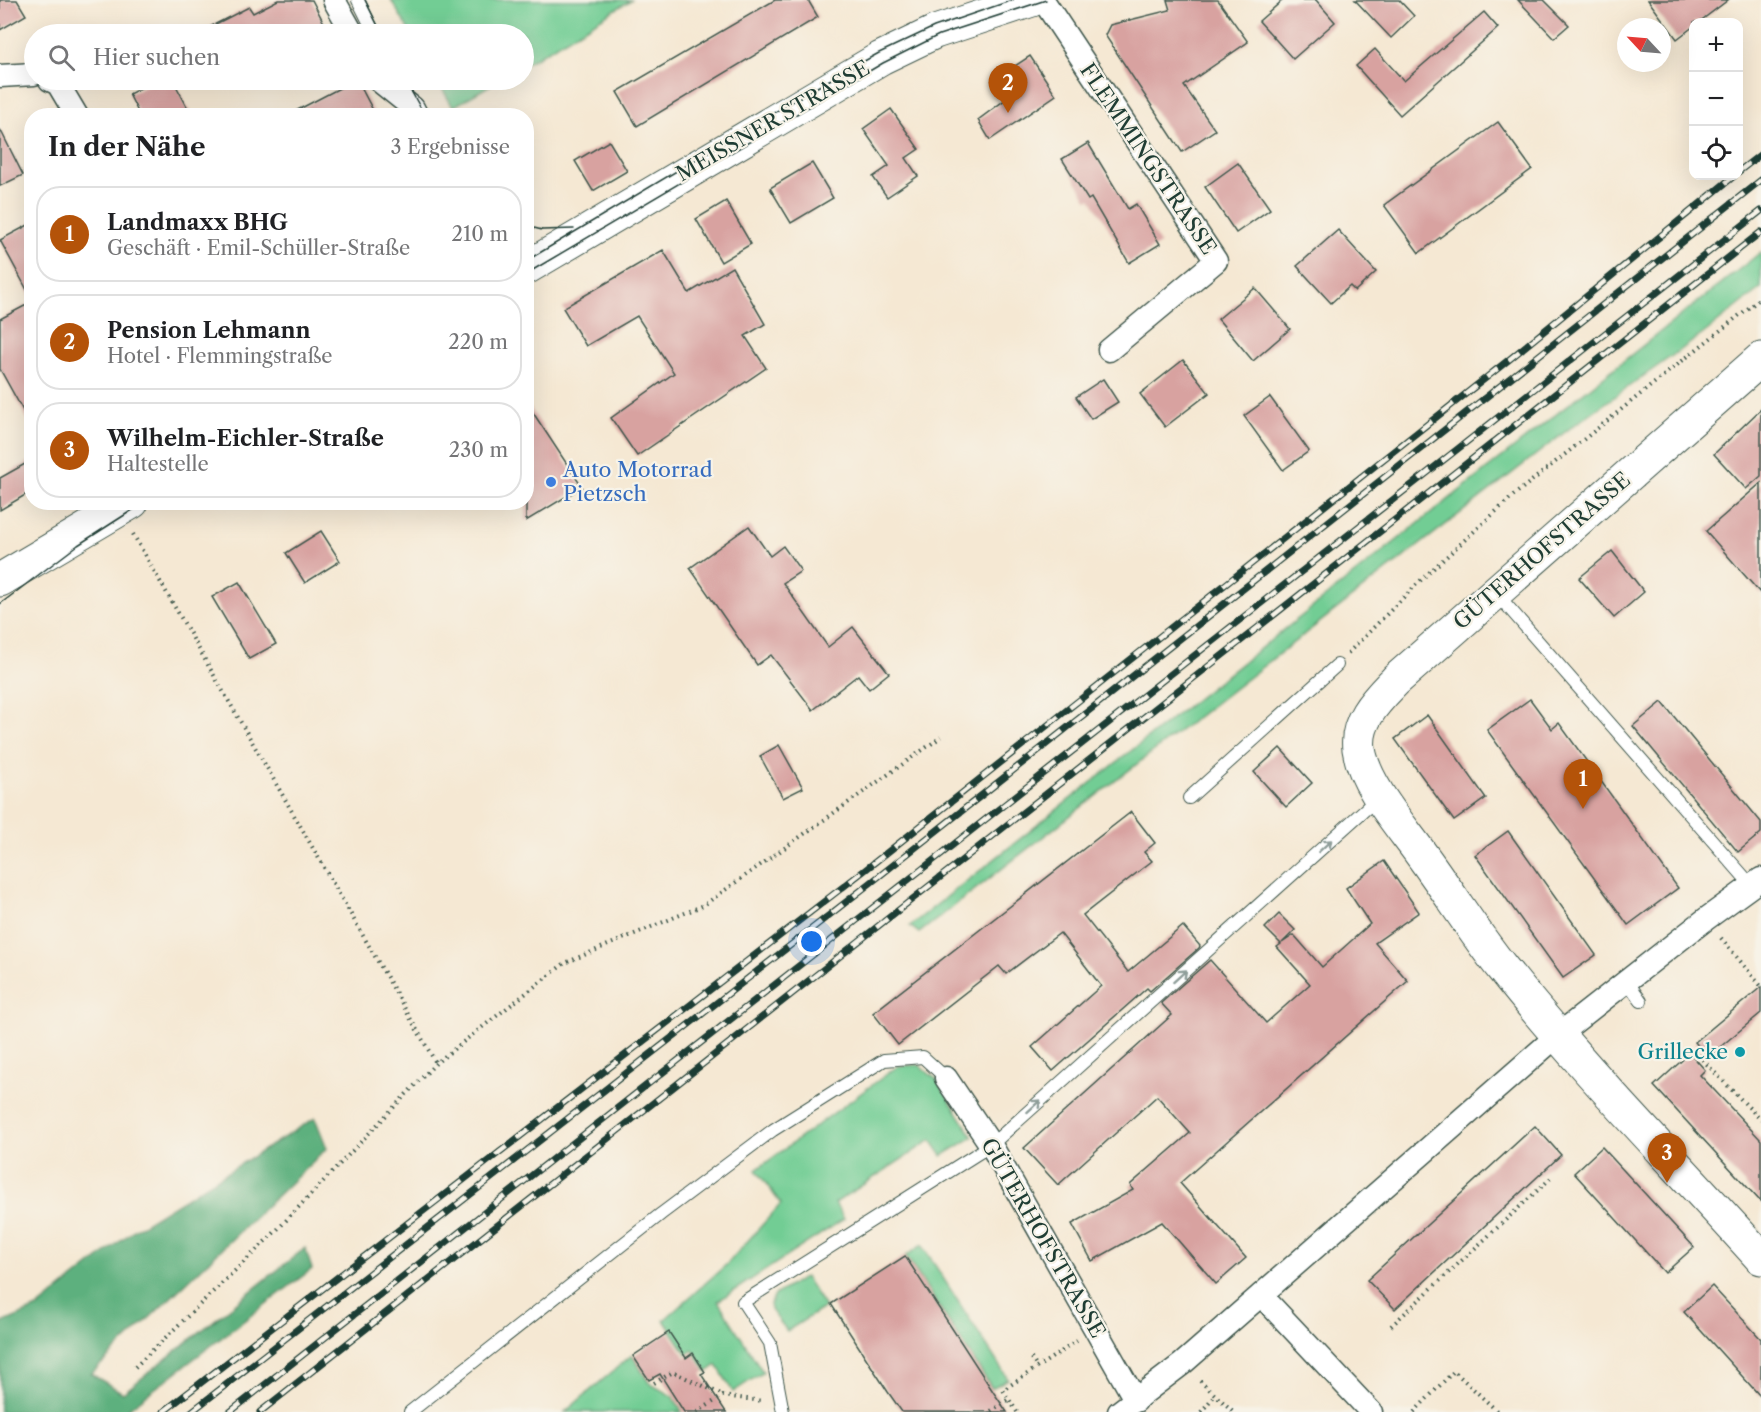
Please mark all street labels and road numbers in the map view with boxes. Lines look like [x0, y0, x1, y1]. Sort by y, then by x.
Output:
street label: MEISSNER STRASSE [671, 55, 874, 186]
street label: FLEMMINGSTRASSE [1075, 58, 1222, 259]
street label: GÜTERHOFSTRASSE [1448, 467, 1635, 634]
street label: GÜTERHOFSTRASSE [976, 1134, 1111, 1342]

